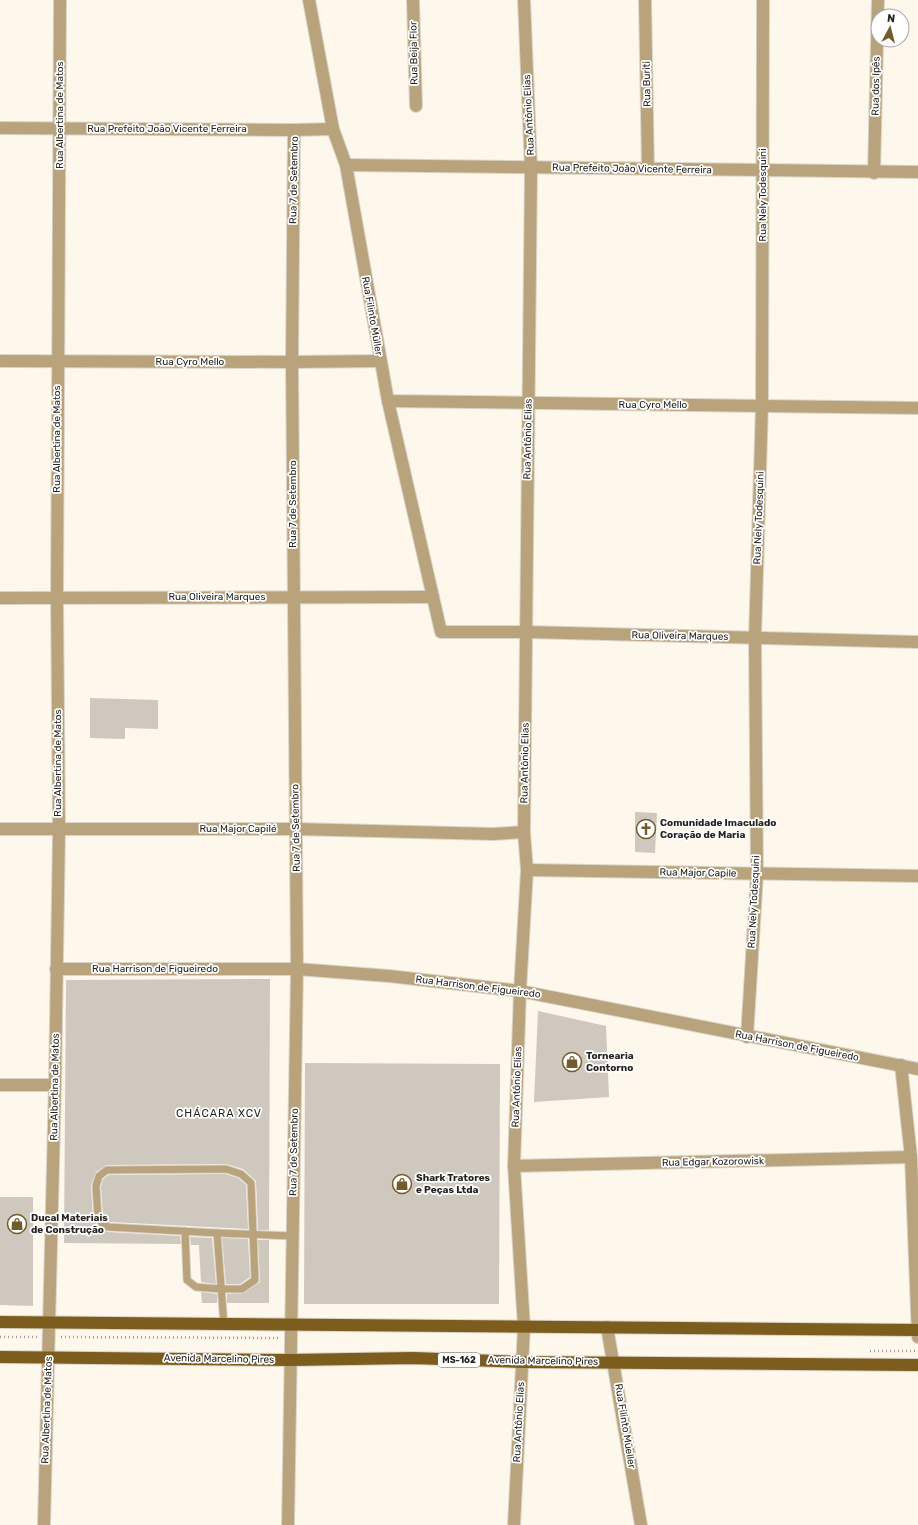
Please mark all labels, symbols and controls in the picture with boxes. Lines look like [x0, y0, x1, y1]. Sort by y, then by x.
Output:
north arrow [870, 8, 910, 48]
text: N [886, 12, 896, 26]
street label: Rua Beija Flor [407, 21, 421, 85]
street label: Rua dos Ipês [869, 56, 883, 116]
street label: Rua Albertina de Matos [54, 61, 66, 169]
street label: Rua Buriti [641, 61, 653, 107]
street label: Rua Antônio Elias [521, 74, 537, 156]
street label: Rua Prefeito João Vicente Ferreira [87, 123, 247, 135]
street label: Rua 7 de Setembro [287, 136, 301, 224]
street label: Rua Nely Todesquini [757, 148, 769, 242]
street label: Rua Prefeito João Vicente Ferreira [552, 162, 712, 176]
street label: Rua Filinto Müller [359, 276, 385, 357]
street label: Rua Cyro Mello [156, 356, 225, 368]
street label: Rua Albertina de Matos [51, 385, 63, 493]
street label: Rua Antônio Elias [521, 398, 535, 480]
street label: Rua Cyro Mello [619, 399, 688, 411]
street label: Rua 7 de Setembro [287, 460, 299, 548]
street label: Rua Nely Todesquini [751, 471, 767, 565]
street label: Rua Oliveira Marques [168, 591, 266, 603]
street label: Rua Oliveira Marques [631, 629, 729, 643]
street label: Rua Albertina de Matos [52, 709, 64, 817]
street label: Rua Antônio Elias [518, 722, 532, 804]
street label: Rua 7 de Setembro [289, 784, 303, 872]
place label: Comunidade Imaculado Coração de Maria [660, 817, 776, 841]
church icon: Comunidade Imaculado Coração de Maria [635, 818, 657, 840]
street label: Rua Major Capilé [200, 823, 277, 835]
street label: Rua Nely Todesquini [746, 855, 762, 949]
street label: Rua Major Capile [659, 866, 737, 880]
street label: Rua Harrison de Figueiredo [92, 963, 218, 975]
street label: Rua Harrison de Figueiredo [415, 973, 541, 1001]
street label: Rua Harrison de Figueiredo [734, 1028, 860, 1064]
street label: Rua Albertina de Matos [48, 1033, 62, 1141]
street label: Rua Antônio Elias [510, 1046, 524, 1128]
place label: Tornearia Contorno [586, 1050, 634, 1074]
shop icon: Tornearia Contorno [561, 1051, 583, 1073]
district label: CHÁCARA XCV [176, 1107, 262, 1120]
street label: Rua 7 de Setembro [287, 1108, 301, 1196]
street label: Rua Edgar Kozorowisk [662, 1155, 765, 1169]
place label: Shark Tratores e Peças Ltda [416, 1172, 491, 1196]
shop icon: Shark Tratores e Peças Ltda [391, 1173, 413, 1195]
place label: Ducal Materiais de Construção [31, 1212, 108, 1236]
shop icon: Ducal Materiais de Construção [6, 1213, 28, 1235]
street label: Avenida Marcelino Pires [164, 1352, 274, 1366]
road number: MS-162 [438, 1353, 480, 1367]
street label: Avenida Marcelino Pires [488, 1354, 598, 1368]
street label: Rua Albertina de Matos [39, 1356, 55, 1464]
street label: Rua Antônio Elias [511, 1381, 527, 1463]
street label: Rua Filinto Müeller [612, 1383, 638, 1469]

